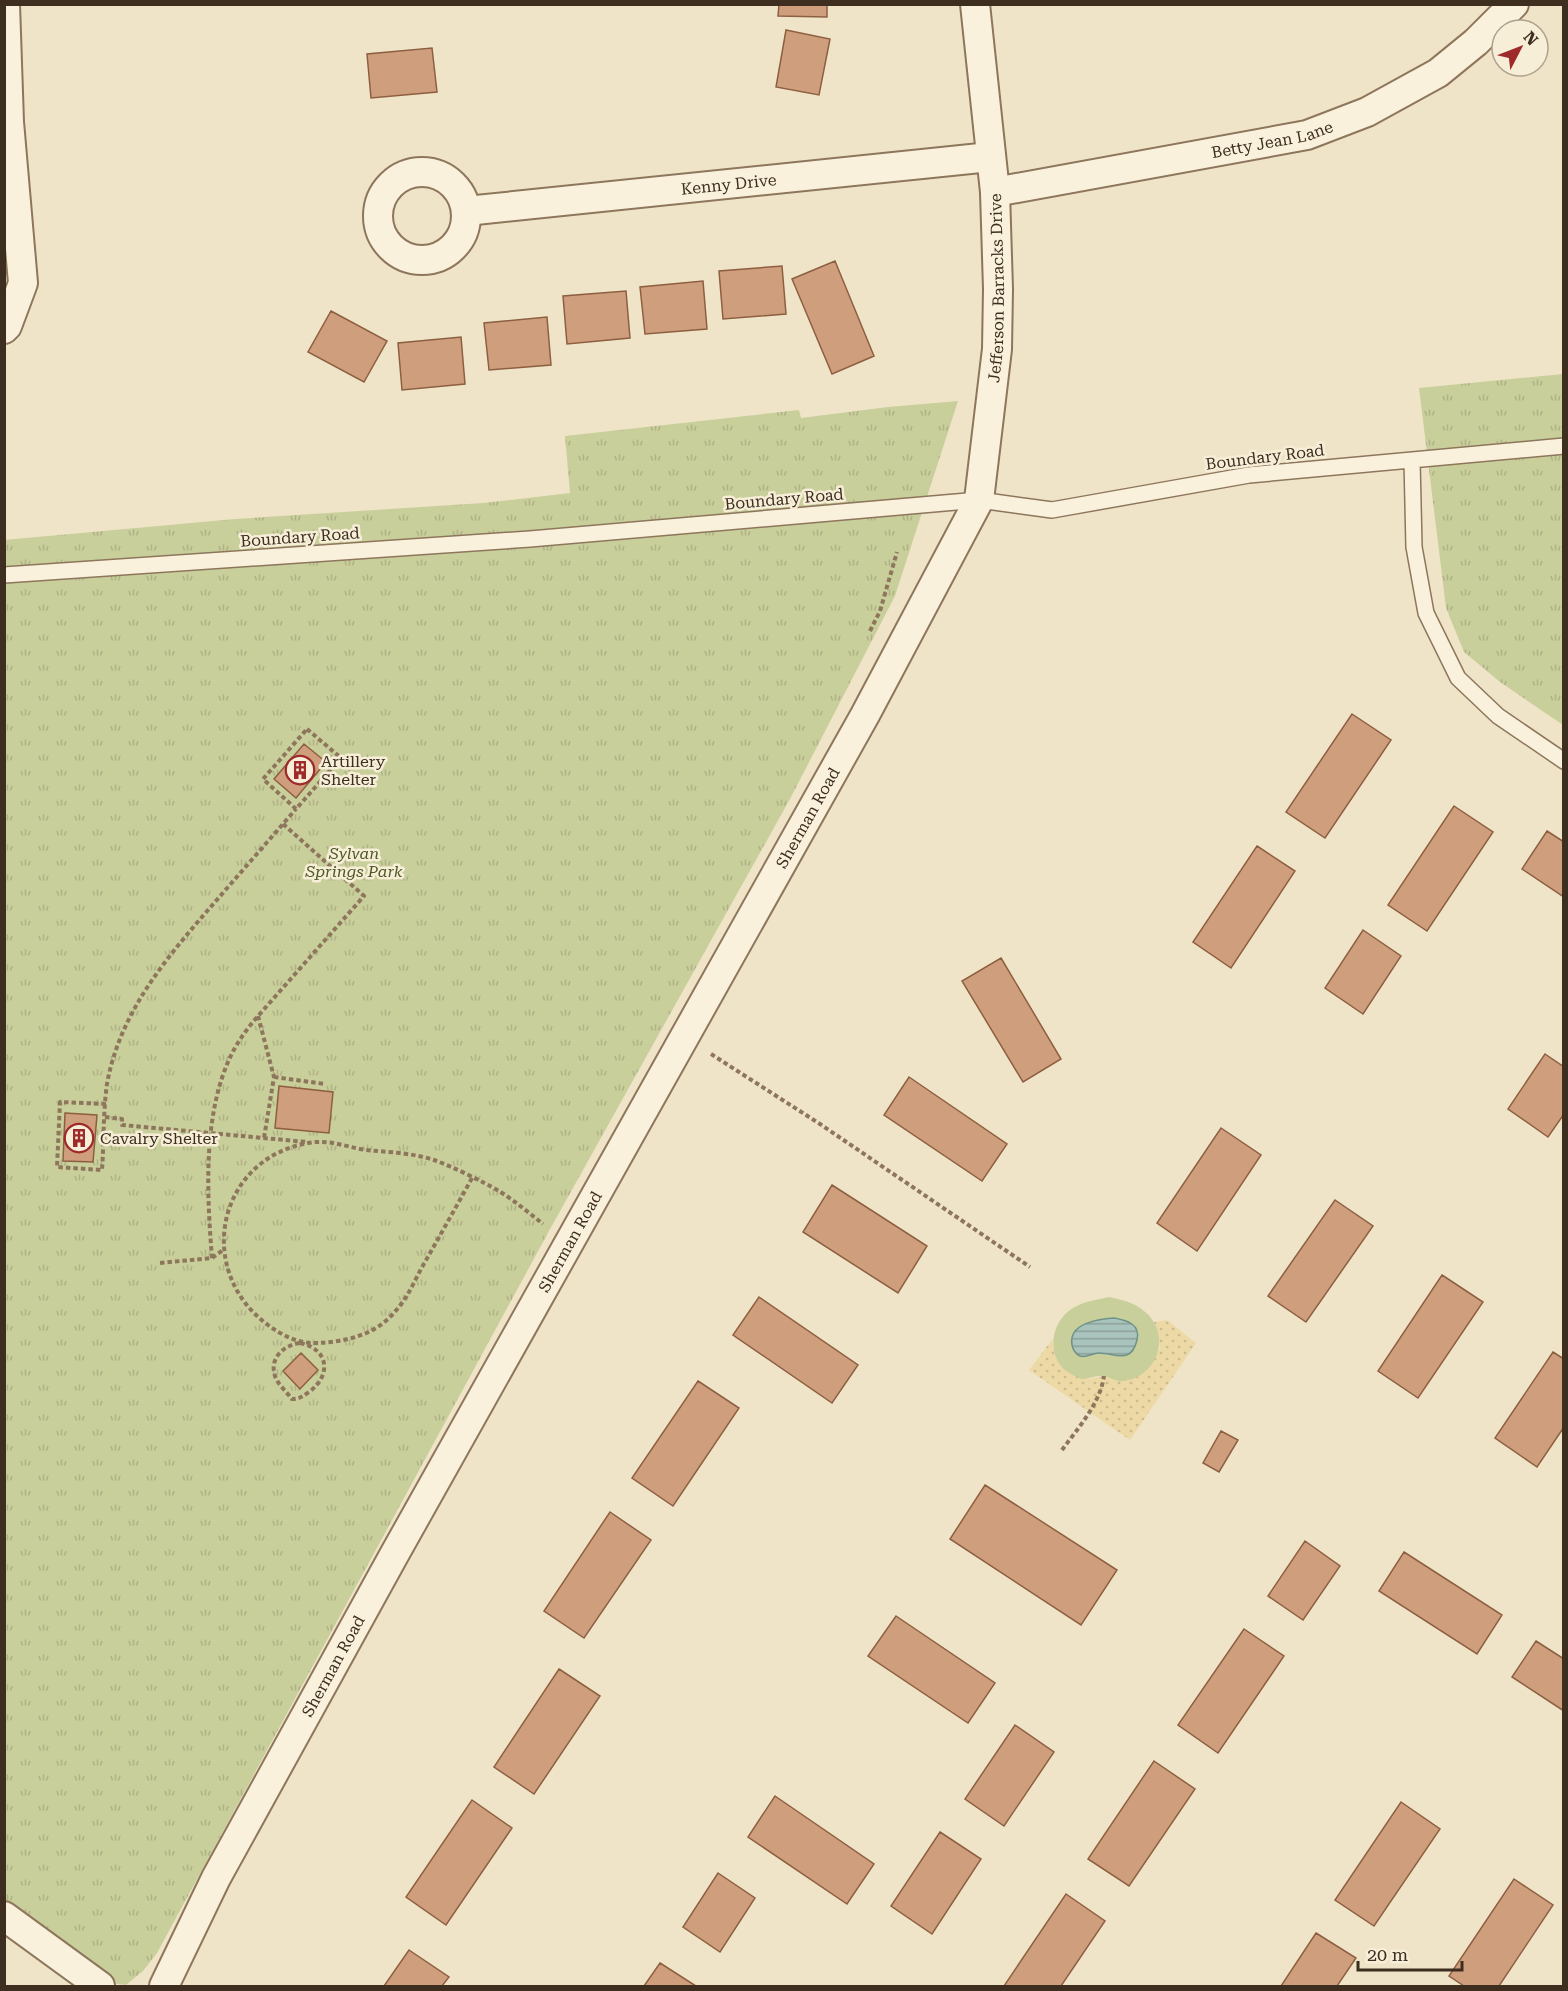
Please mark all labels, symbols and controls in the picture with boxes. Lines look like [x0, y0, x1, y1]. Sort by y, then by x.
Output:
north arrow [1490, 18, 1550, 78]
text: N [1520, 27, 1542, 49]
street label: Betty Jean Lane [1210, 116, 1336, 162]
street label: Kenny Drive [680, 170, 778, 198]
street label: Jefferson Barracks Drive [984, 193, 1008, 384]
street label: Boundary Road [1205, 440, 1325, 474]
street label: Boundary Road [724, 484, 844, 514]
street label: Boundary Road [240, 523, 360, 551]
place label: Artillery Shelter [321, 752, 386, 789]
building icon: Artillery Shelter [284, 754, 316, 786]
street label: Sherman Road [772, 764, 843, 871]
park label: Sylvan Springs Park [304, 844, 403, 881]
building icon: Cavalry Shelter [63, 1122, 95, 1154]
place label: Cavalry Shelter [100, 1129, 218, 1148]
street label: Sherman Road [534, 1188, 606, 1295]
street label: Sherman Road [297, 1612, 368, 1720]
scale bar [1358, 1934, 1462, 1972]
text: 20 m [1367, 1944, 1408, 1965]

